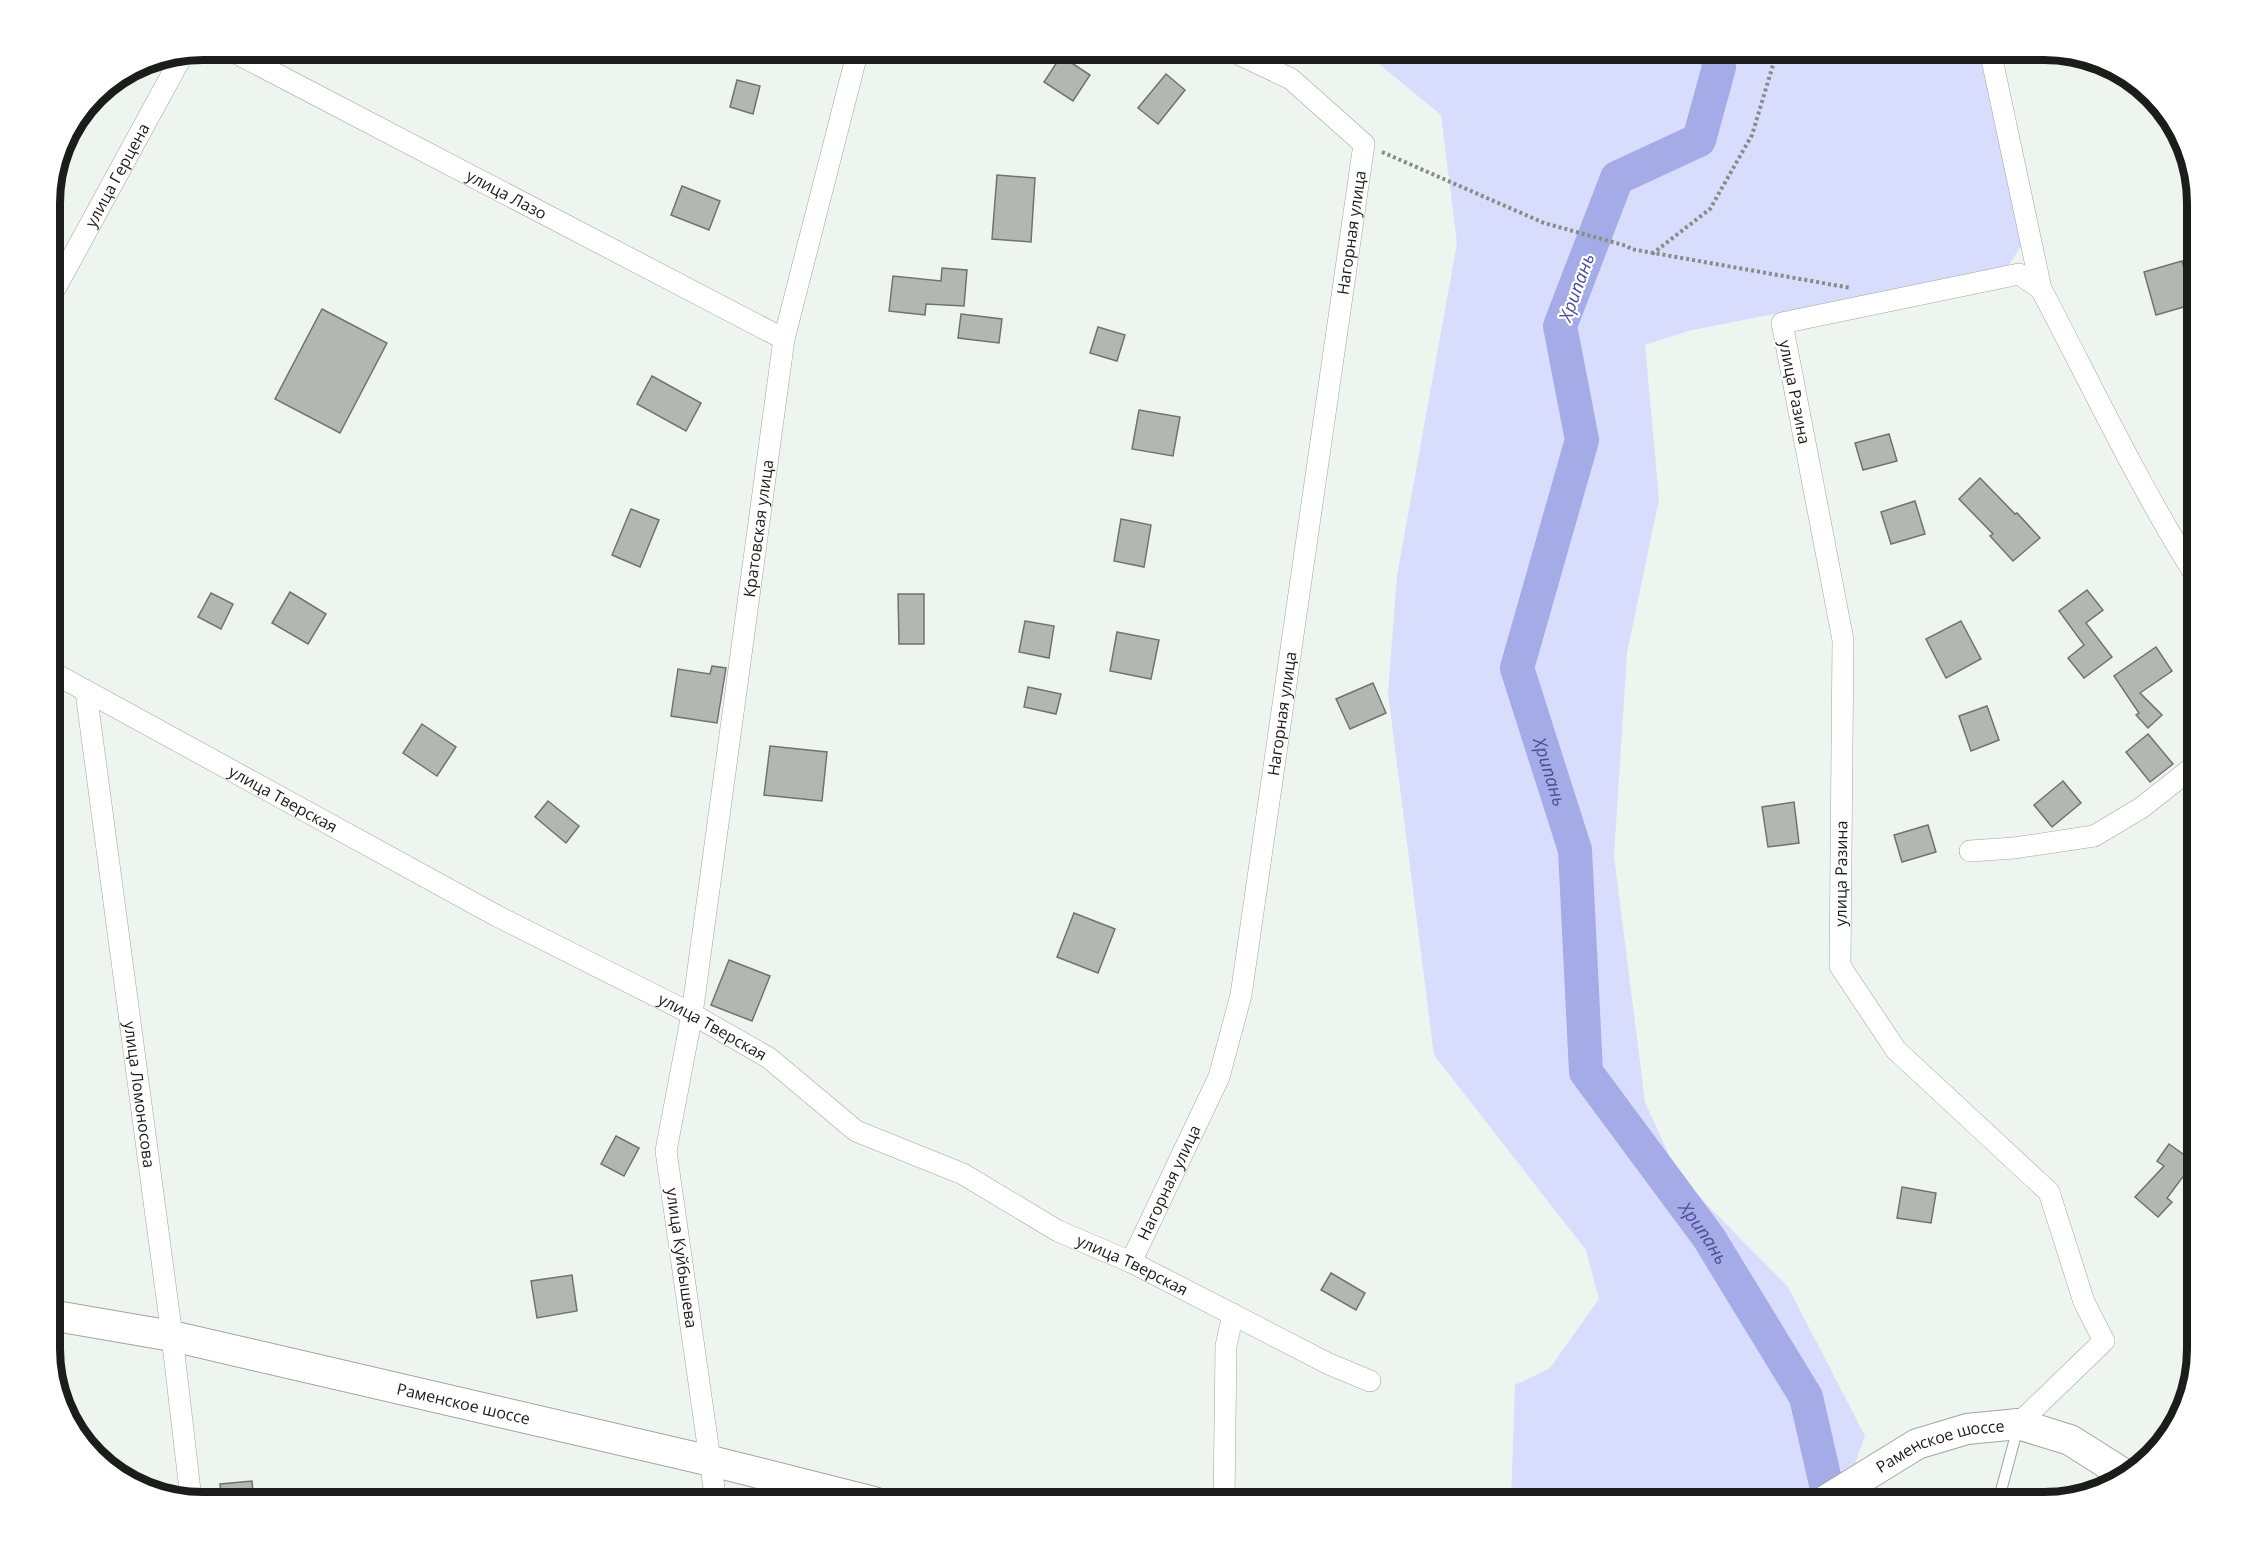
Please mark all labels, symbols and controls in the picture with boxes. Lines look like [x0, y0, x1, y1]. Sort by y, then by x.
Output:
street label: улица Герцена [80, 119, 154, 231]
street label: улица Лазо [463, 164, 551, 224]
street label: Нагорная улица [1331, 169, 1371, 296]
water label: Хрипань [1552, 250, 1599, 325]
street label: улица Разина [1774, 338, 1816, 446]
street label: Кратовская улица [738, 458, 778, 599]
street label: Нагорная улица [1262, 650, 1302, 777]
water label: Хрипань [1528, 733, 1572, 809]
street label: улица Тверская [225, 760, 342, 838]
street label: улица Разина [1829, 820, 1852, 927]
street label: улица Тверская [655, 988, 771, 1065]
street label: улица Ломоносова [119, 1020, 160, 1169]
street label: Нагорная улица [1132, 1121, 1206, 1244]
street label: улица Куйбышева [661, 1186, 703, 1330]
water label: Хрипань [1674, 1196, 1734, 1269]
street label: улица Тверская [1073, 1229, 1192, 1301]
street label: Раменское шоссе [395, 1377, 532, 1430]
street label: Раменское шоссе [1872, 1414, 2005, 1478]

